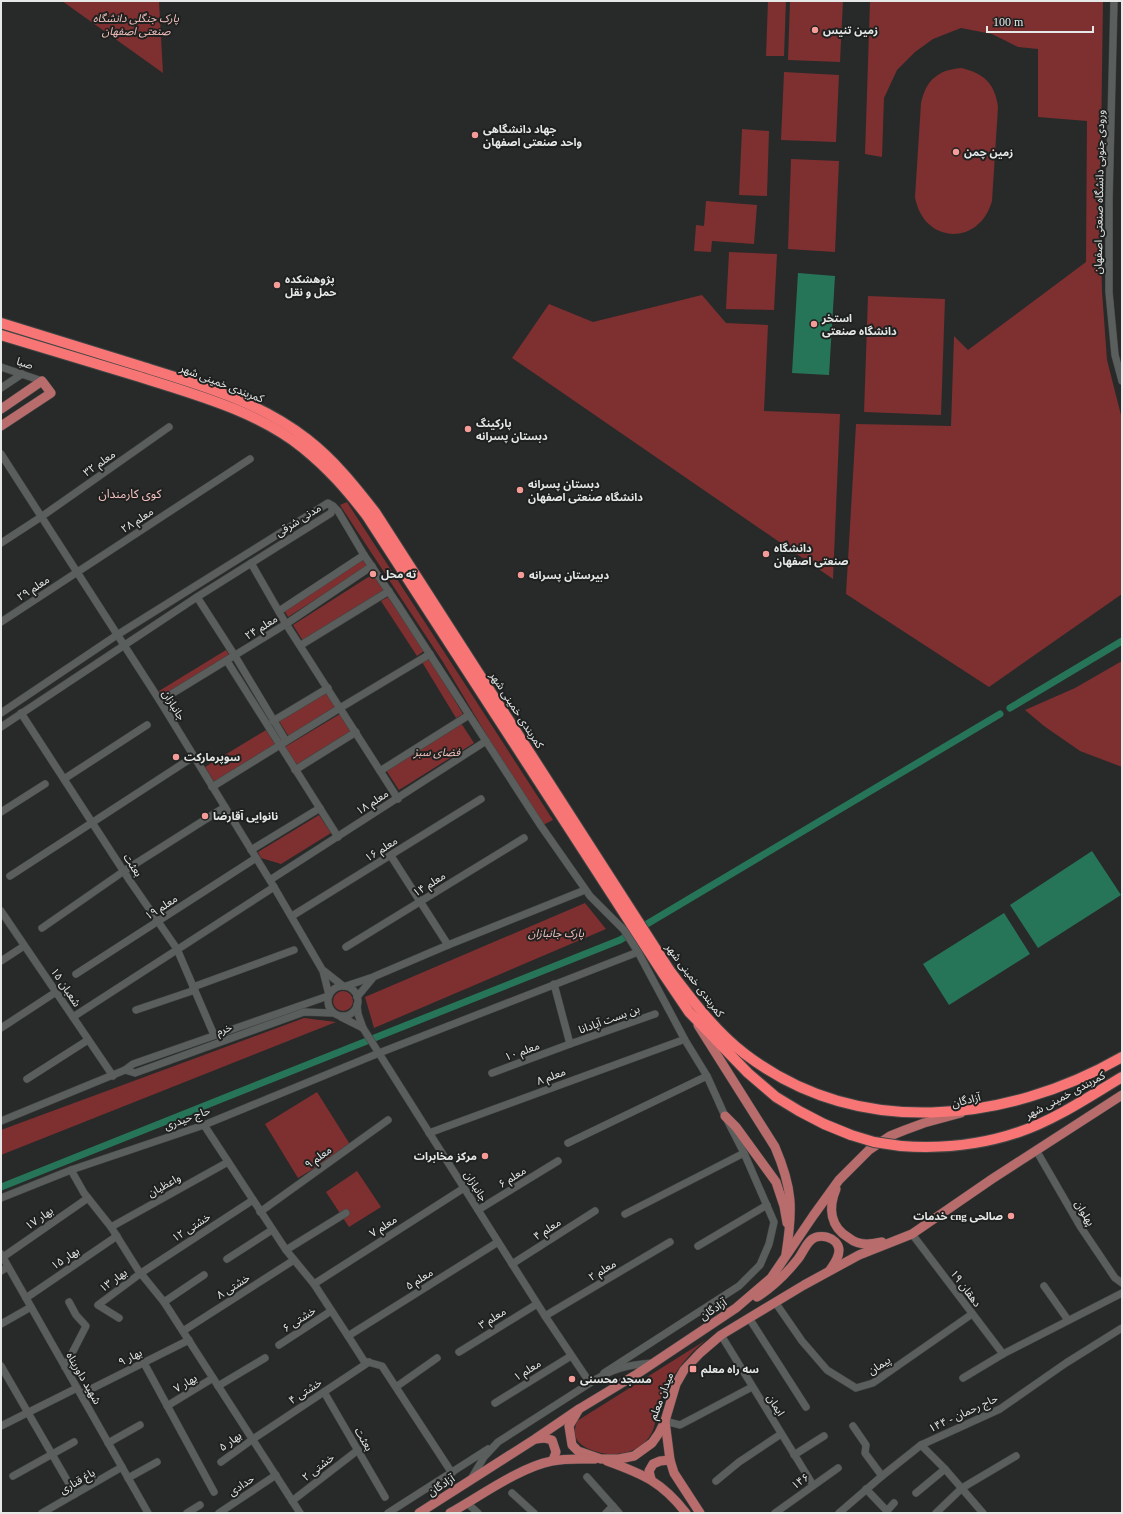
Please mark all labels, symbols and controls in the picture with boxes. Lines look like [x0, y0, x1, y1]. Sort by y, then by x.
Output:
scale bar [987, 8, 1093, 34]
park label: پارک جنگلی دانشگاه صنعتی اصفهان [93, 12, 180, 38]
text: 100 m [993, 15, 1024, 29]
place label: زمین تنیس [823, 24, 878, 37]
marker: زمین تنیس [810, 25, 820, 35]
street label: ورودی جنوبی دانشگاه صنعتی اصفهان [1092, 110, 1107, 274]
place label: جهاد دانشگاهی واحد صنعتی اصفهان [483, 123, 582, 149]
marker: جهاد دانشگاهی واحد صنعتی اصفهان [470, 130, 480, 140]
place label: زمین چمن [964, 146, 1013, 160]
marker: زمین چمن [951, 147, 961, 157]
place label: پژوهشکده حمل و نقل [285, 273, 337, 299]
marker: پژوهشکده حمل و نقل [272, 280, 282, 290]
place label: استخر دانشگاه صنعتی [821, 312, 897, 338]
marker: استخر دانشگاه صنعتی [809, 319, 819, 329]
street label: صبا [15, 355, 35, 372]
street label: کمربندی خمینی شهر [177, 361, 266, 406]
place label: پارکینگ دبستان پسرانه [476, 417, 548, 444]
marker: پارکینگ دبستان پسرانه [463, 424, 473, 434]
street label: معلم ۳۲ [81, 448, 119, 481]
place label: دبستان پسرانه دانشگاه صنعتی اصفهان [528, 478, 643, 504]
marker: دبستان پسرانه دانشگاه صنعتی اصفهان [515, 485, 525, 495]
district label: کوی کارمندان [99, 487, 163, 501]
street label: مدنی شرقی [273, 501, 324, 539]
street label: معلم ۲۸ [118, 505, 157, 537]
place label: دانشگاه صنعتی اصفهان [774, 542, 849, 568]
marker: دانشگاه صنعتی اصفهان [761, 549, 771, 559]
place label: ته محل [381, 568, 416, 581]
marker: ته محل [368, 569, 378, 579]
place label: دبیرستان پسرانه [529, 569, 609, 583]
marker: دبیرستان پسرانه [516, 570, 526, 580]
street label: معلم ۲۹ [14, 573, 53, 605]
street label: معلم ۲۴ [242, 612, 281, 644]
street label: کمربندی خمینی شهر [486, 669, 546, 751]
street label: جانبازان [159, 688, 188, 723]
park label: فضای سبز [413, 746, 461, 759]
place label: سوپرمارکت [184, 751, 240, 765]
marker: سوپرمارکت [171, 752, 181, 762]
street label: معلم ۱۸ [353, 787, 392, 819]
place label: نانوایی آقارضا [213, 810, 278, 823]
marker: نانوایی آقارضا [200, 811, 210, 821]
street label: معلم ۱۶ [362, 834, 401, 866]
street label: بعثت [120, 851, 145, 879]
street label: معلم ۱۴ [410, 869, 449, 901]
street label: معلم ۱۹ [142, 892, 181, 924]
park label: پارک جانبازان [528, 927, 585, 941]
street label: کمربندی خمینی شهر [662, 940, 727, 1020]
street label: ۱۵ شعبان [48, 965, 84, 1010]
street label: بن بست آپادانا [577, 1002, 642, 1038]
street label: خرم [215, 1020, 235, 1039]
street label: معلم ۱۰ [503, 1039, 542, 1066]
street label: معلم ۸ [535, 1065, 568, 1090]
street label: کمربندی خمینی شهر [1022, 1069, 1108, 1123]
street label: آزادگان [950, 1090, 983, 1110]
street label: حاج حیدری [162, 1104, 213, 1134]
street label: معلم ۹ [302, 1143, 336, 1173]
place label: مرکز مخابرات [414, 1150, 477, 1163]
marker: مرکز مخابرات [480, 1151, 490, 1161]
street label: معلم ۶ [496, 1164, 530, 1193]
street label: جانبازان [461, 1169, 490, 1204]
street label: واعظیان [145, 1171, 183, 1200]
street label: پهلوان [1071, 1198, 1097, 1229]
street label: بهار ۱۷ [23, 1204, 56, 1233]
street label: خشتی ۱۲ [170, 1210, 213, 1245]
place label: خدمات cng صالحی [913, 1210, 1003, 1223]
marker: خدمات cng صالحی [1006, 1211, 1016, 1221]
street label: معلم ۷ [367, 1213, 401, 1242]
street label: معلم ۴ [531, 1216, 565, 1245]
street label: بهار ۱۵ [49, 1244, 82, 1273]
street label: معلم ۲ [586, 1257, 620, 1285]
street label: بهار ۱۳ [97, 1266, 130, 1295]
street label: معلم ۵ [403, 1266, 437, 1295]
street label: دهقان ۱۹ [947, 1267, 984, 1309]
street label: خشتی ۸ [214, 1271, 253, 1302]
street label: آزادگان [697, 1296, 730, 1323]
street label: خشتی ۶ [280, 1304, 319, 1335]
street label: معلم ۳ [476, 1305, 510, 1334]
street label: بهار ۹ [116, 1346, 144, 1369]
street label: شهید داورپناه [62, 1350, 104, 1408]
street label: پیمان [865, 1353, 894, 1378]
street label: معلم ۱ [511, 1357, 545, 1386]
place label: سه راه معلم [701, 1363, 759, 1378]
marker: سه راه معلم [688, 1364, 698, 1374]
street label: میدان معلم [647, 1370, 678, 1422]
street label: بهار ۷ [171, 1371, 199, 1395]
place label: مسجد محسنی [580, 1373, 652, 1386]
marker: مسجد محسنی [567, 1374, 577, 1384]
street label: خشتی ۴ [286, 1376, 325, 1407]
street label: ایمان [764, 1392, 787, 1418]
street label: حاج رحمان - ۱۴۴ [927, 1392, 1001, 1436]
street label: بعثت [352, 1425, 375, 1453]
street label: بهار ۵ [216, 1429, 244, 1454]
street label: خشتی ۲ [300, 1451, 337, 1484]
street label: باغ قناری [57, 1466, 98, 1498]
street label: ۱۴۶ [789, 1471, 811, 1491]
street label: حدادی [226, 1472, 257, 1499]
street label: آزادگان [425, 1472, 458, 1499]

